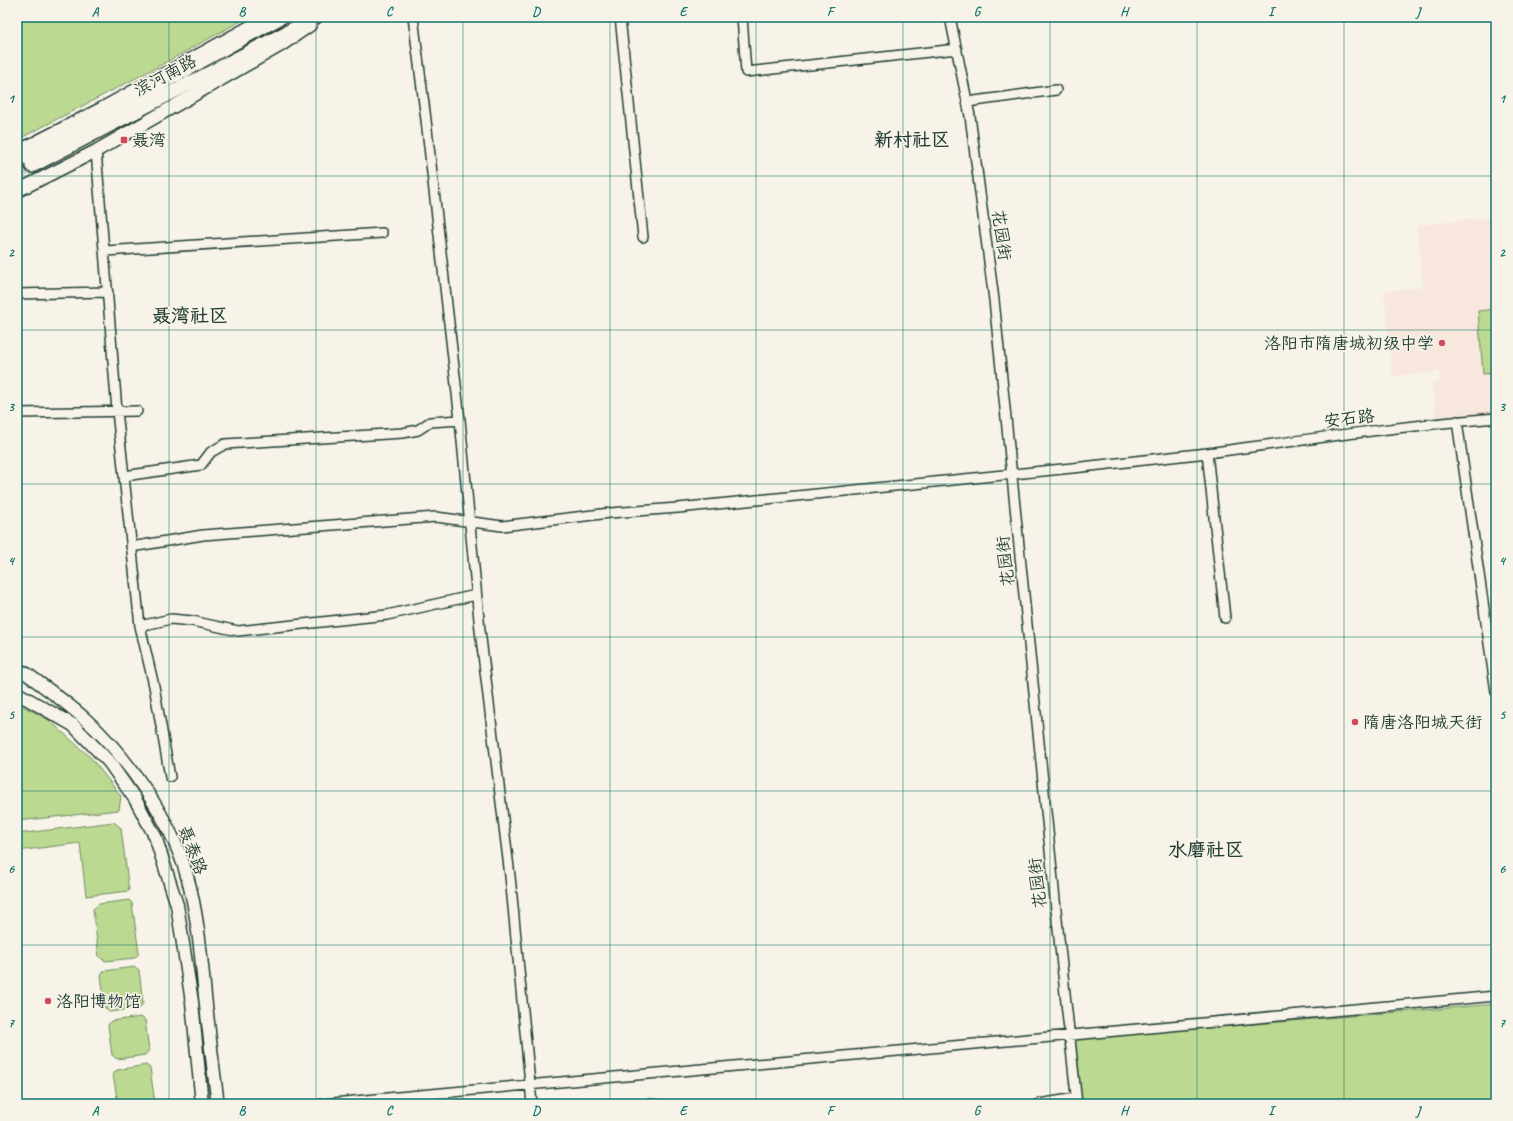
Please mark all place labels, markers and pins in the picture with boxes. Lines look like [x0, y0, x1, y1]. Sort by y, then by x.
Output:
place label: 聂湾 [132, 130, 166, 151]
marker: 聂湾 [119, 135, 129, 145]
place label: 洛阳市隋唐城初级中学 [1264, 333, 1434, 354]
marker: 洛阳市隋唐城初级中学 [1437, 338, 1447, 348]
place label: 隋唐洛阳城天街 [1363, 712, 1482, 733]
marker: 隋唐洛阳城天街 [1350, 717, 1360, 727]
place label: 洛阳博物馆 [56, 991, 141, 1012]
marker: 洛阳博物馆 [43, 996, 53, 1006]

